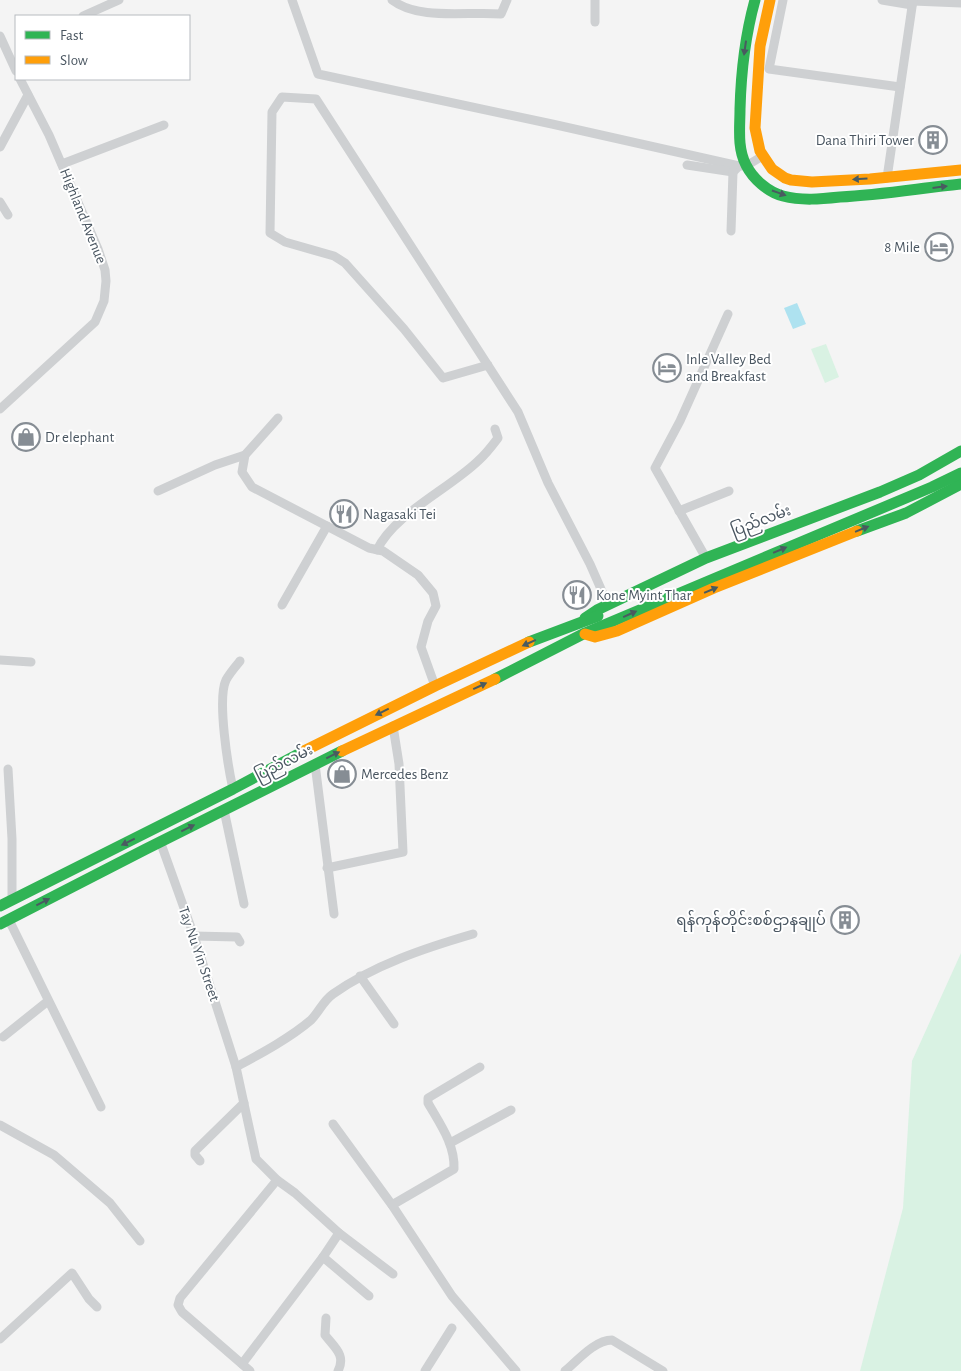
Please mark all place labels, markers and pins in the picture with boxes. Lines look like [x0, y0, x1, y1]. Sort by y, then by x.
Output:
building icon: Dana Thiri Tower [918, 125, 948, 155]
place label: Dana Thiri Tower [816, 133, 914, 148]
hotel icon: 8 Mile [924, 232, 954, 262]
place label: 8 Mile [884, 240, 920, 255]
place label: Inle Valley Bed and Breakfast [686, 352, 771, 384]
hotel icon: Inle Valley Bed and Breakfast [652, 353, 682, 383]
shop icon: Dr elephant [11, 422, 41, 452]
place label: Dr elephant [45, 430, 115, 445]
restaurant icon: Nagasaki Tei [329, 499, 359, 529]
place label: Nagasaki Tei [363, 507, 436, 522]
restaurant icon: Kone Myint Thar [562, 580, 592, 610]
place label: Kone Myint Thar [596, 588, 692, 603]
shop icon: Mercedes Benz [327, 759, 357, 789]
place label: Mercedes Benz [361, 767, 448, 782]
building icon: ရန်ကုန်တိုင်းစစ်ဌာနချုပ် [830, 905, 860, 935]
place label: ရန်ကုန်တိုင်းစစ်ဌာနချုပ် [676, 910, 826, 932]

